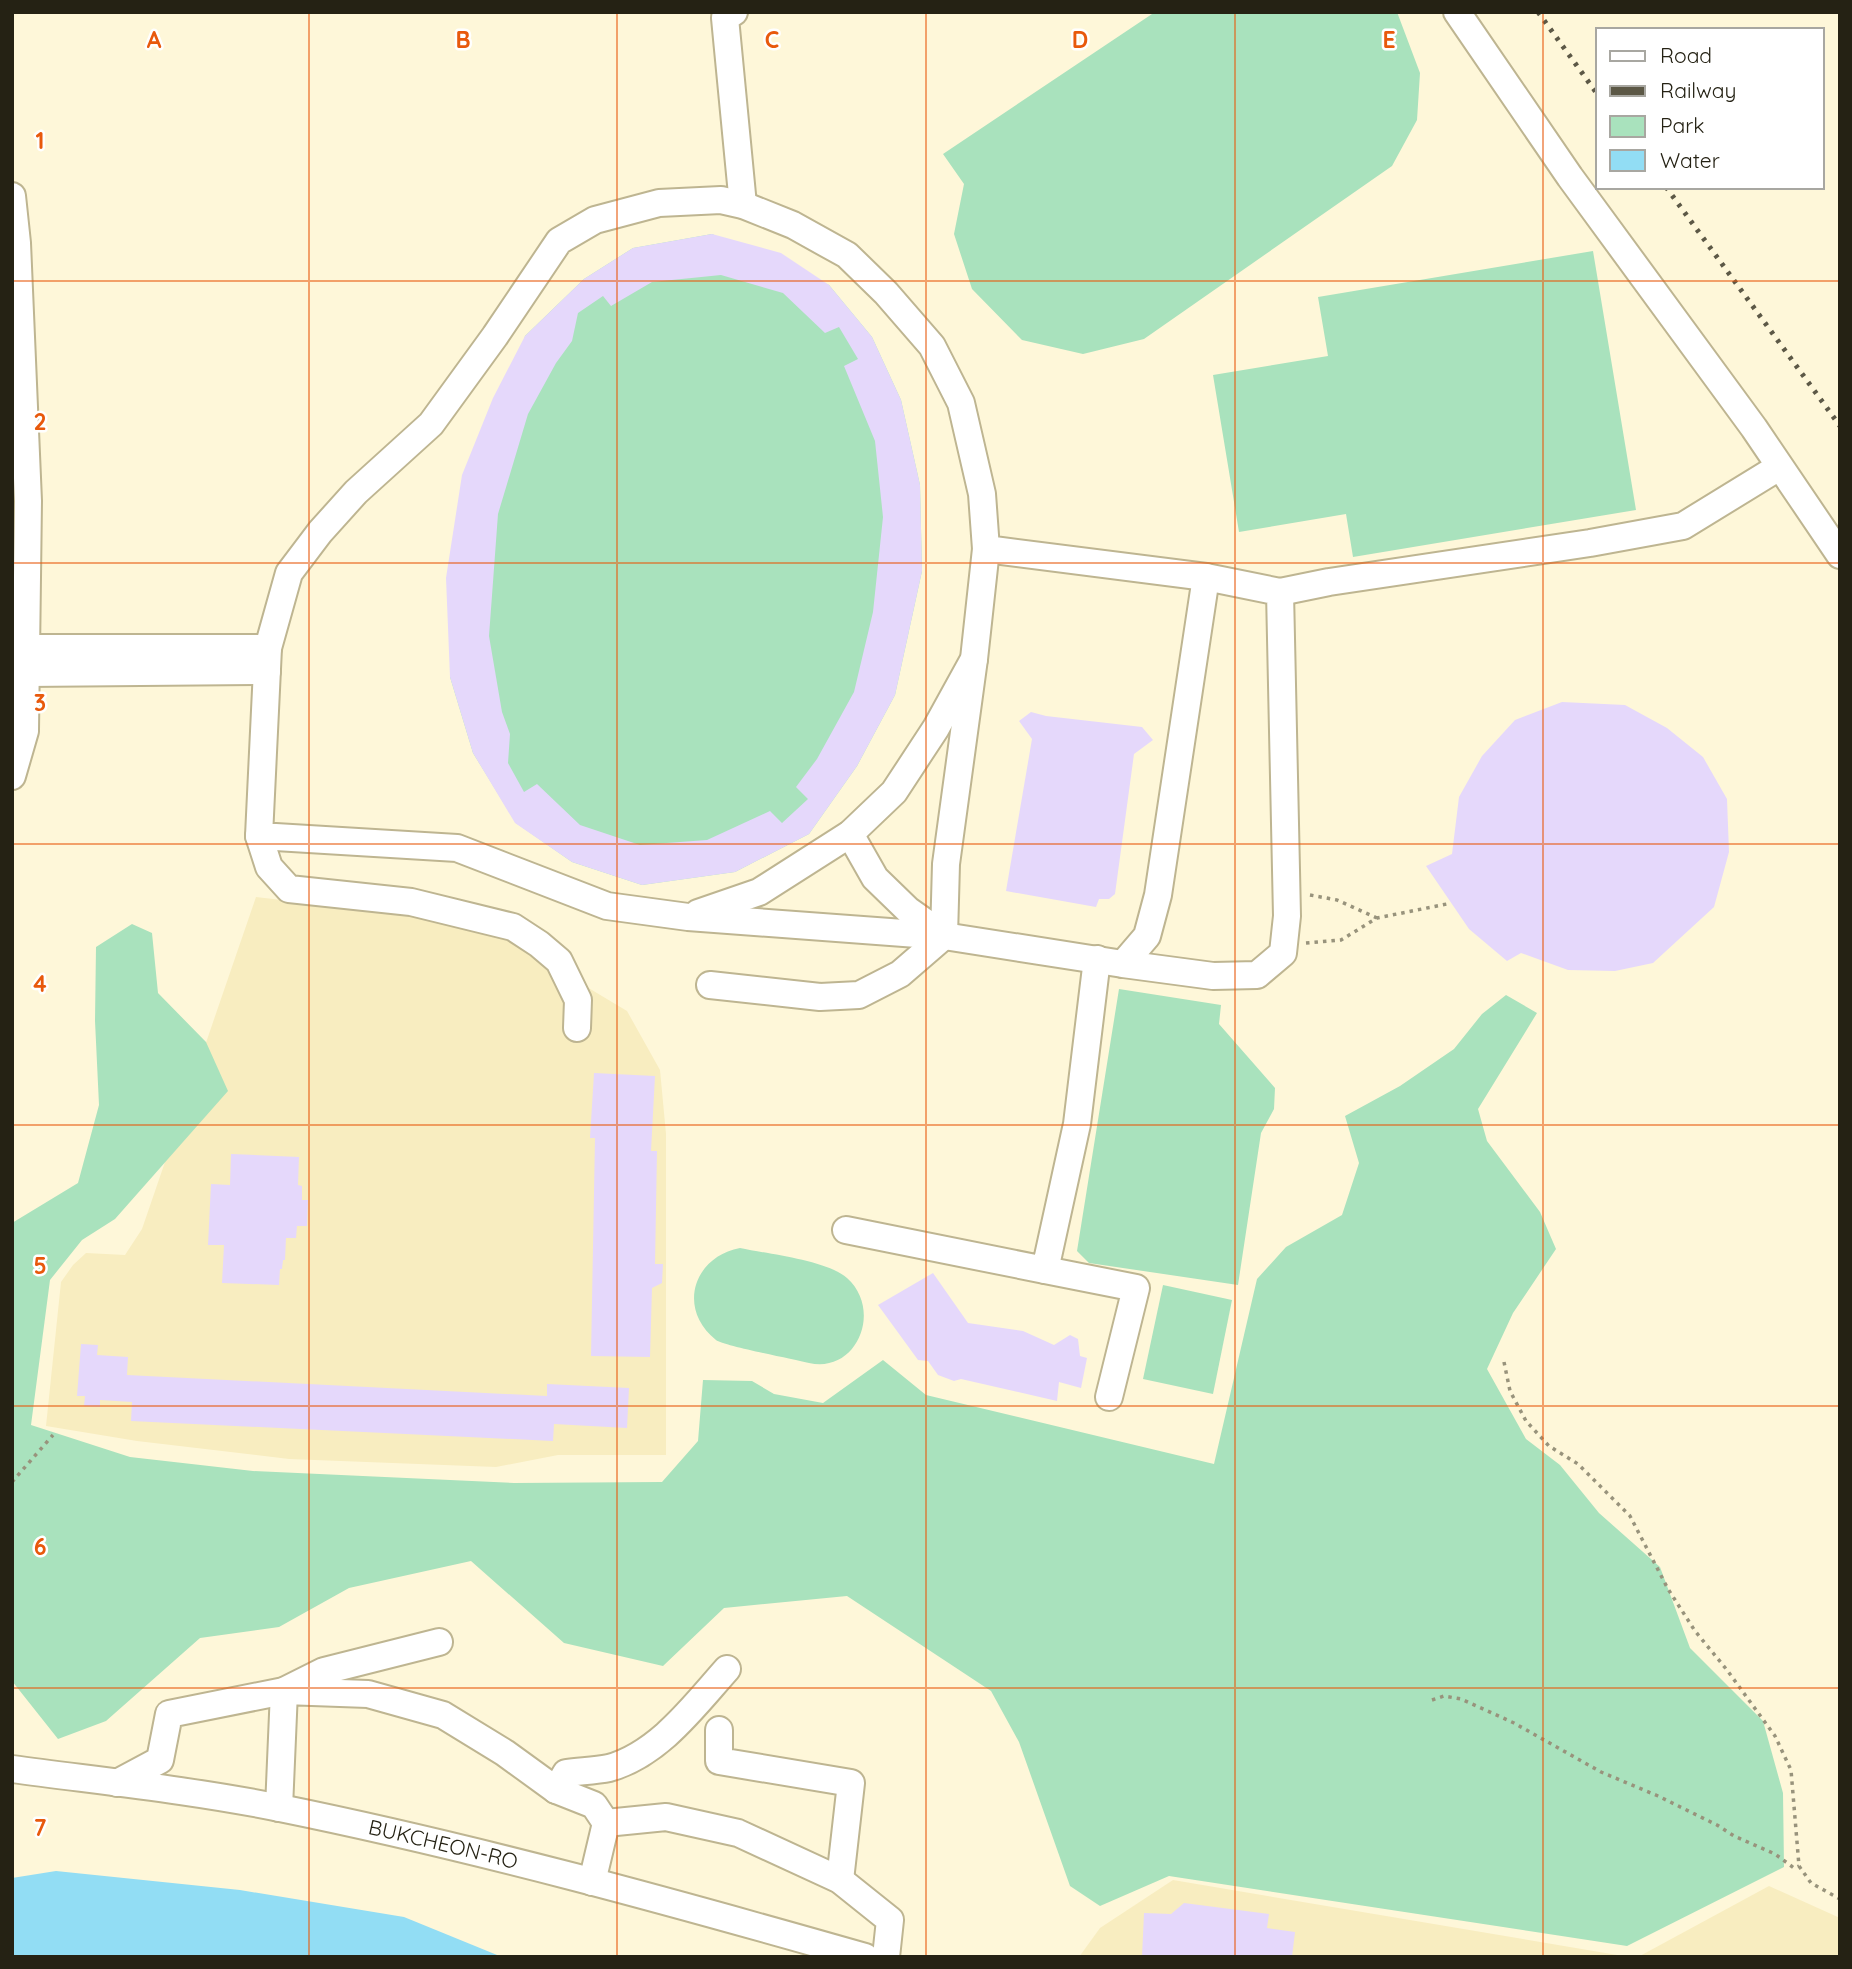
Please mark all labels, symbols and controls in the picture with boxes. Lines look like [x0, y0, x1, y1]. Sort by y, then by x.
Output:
text: A [147, 25, 162, 54]
text: B [455, 25, 471, 54]
text: C [765, 25, 779, 54]
text: D [1072, 25, 1088, 54]
text: E [1382, 25, 1396, 54]
legend [1596, 28, 1824, 189]
text: Road [1660, 42, 1712, 68]
text: Railway [1660, 77, 1736, 103]
text: Park [1660, 112, 1704, 138]
text: 1 [36, 126, 44, 155]
text: Water [1660, 147, 1720, 173]
text: 2 [33, 407, 47, 436]
text: 3 [34, 688, 46, 717]
text: 4 [33, 969, 47, 998]
text: 5 [33, 1251, 47, 1280]
text: 6 [34, 1532, 46, 1561]
text: 7 [34, 1813, 47, 1842]
street label: BUKCHEON-RO [366, 1813, 521, 1874]

